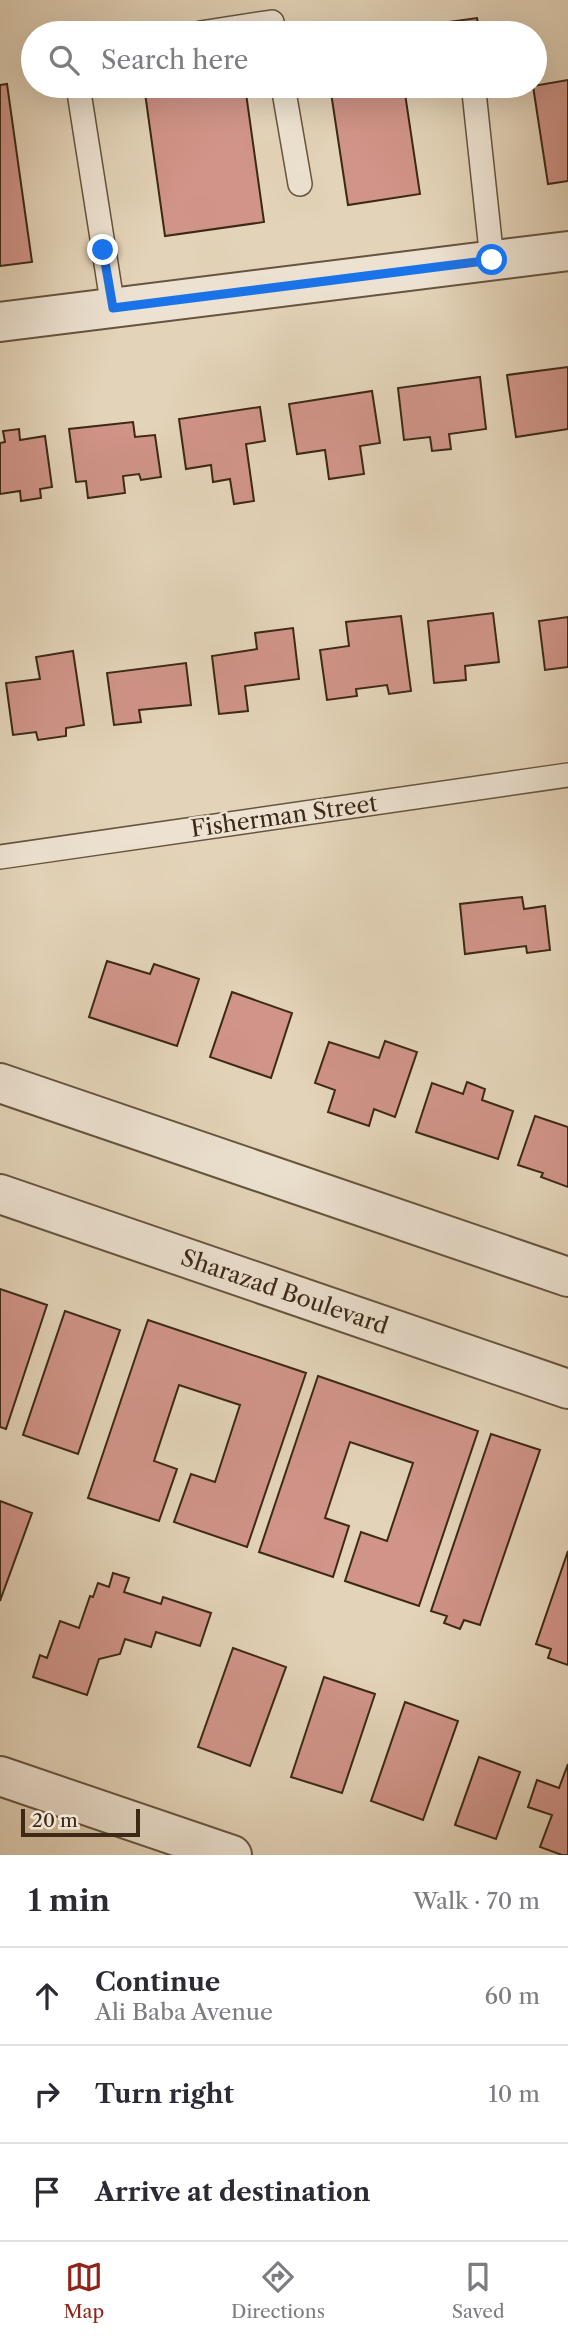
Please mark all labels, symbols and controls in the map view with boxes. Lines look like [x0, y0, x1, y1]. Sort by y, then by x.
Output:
search box [21, 21, 547, 98]
icon: search [45, 41, 83, 79]
text: Search here [101, 44, 248, 76]
route end [87, 234, 118, 265]
route start [476, 244, 507, 275]
street label: Fisherman Street [189, 789, 379, 843]
street label: Sharazad Boulevard [177, 1243, 392, 1340]
scale bar [21, 1806, 140, 1838]
text: 20 m [32, 1809, 78, 1832]
text: 1 min [28, 1882, 110, 1919]
text: Walk · 70 m [413, 1887, 540, 1915]
text: Continue [95, 1966, 220, 1998]
icon: ahead [28, 1977, 66, 2015]
text: 60 m [484, 1982, 540, 2010]
text: Ali Baba Avenue [95, 1998, 273, 2026]
icon: right [28, 2075, 66, 2113]
text: Turn right [95, 2078, 234, 2110]
text: 10 m [488, 2080, 540, 2108]
icon: arrive [28, 2173, 66, 2211]
text: Arrive at destination [95, 2176, 370, 2208]
tab: Map [63, 2258, 104, 2323]
tab: Directions [231, 2258, 325, 2323]
tab: Saved [452, 2258, 505, 2323]

